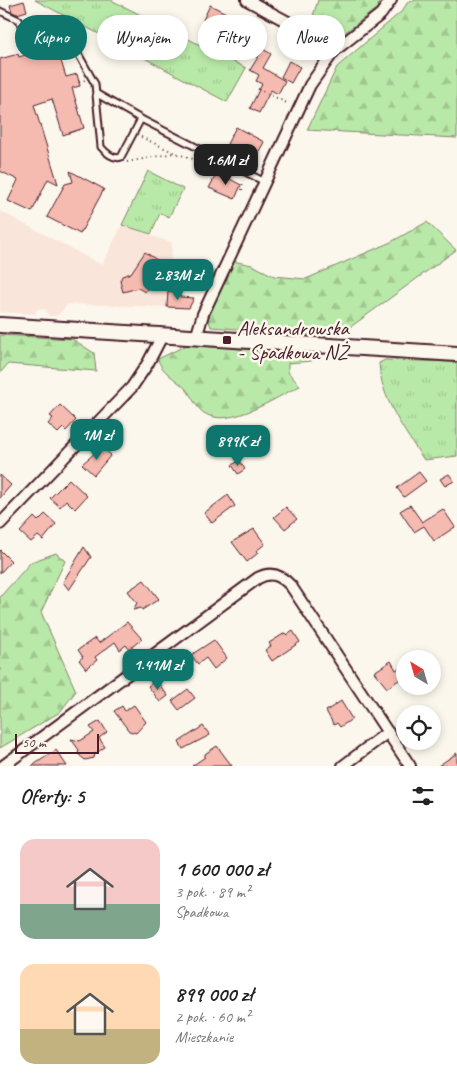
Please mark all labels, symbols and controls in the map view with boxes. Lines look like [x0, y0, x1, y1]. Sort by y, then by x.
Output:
chip: Kupno [15, 15, 87, 60]
chip: Wynajem [97, 15, 188, 60]
chip: Filtry [198, 15, 267, 60]
chip: Nowe [277, 15, 345, 60]
pin: 1.6M zł [180, 144, 272, 186]
text: 1.6M zł [205, 150, 247, 170]
pin: 2.83M zł [126, 258, 230, 301]
text: 2.83M zł [154, 265, 202, 285]
place label: Aleksandrowska - Spadkowa NŻ [237, 315, 351, 365]
marker: Aleksandrowska - Spadkowa NŻ [221, 334, 233, 346]
pin: 1M zł [62, 418, 132, 461]
pin: 899K zł [192, 424, 284, 467]
text: 1M zł [81, 425, 113, 445]
text: 899K zł [217, 431, 259, 451]
pin: 1.41M zł [106, 648, 210, 691]
north arrow [396, 650, 441, 695]
map controls [396, 650, 441, 750]
text: 1.41M zł [134, 655, 182, 675]
button: locate [396, 705, 441, 750]
scale bar [15, 731, 99, 754]
text: 50 m [22, 734, 46, 751]
icon: filters [409, 782, 437, 810]
text: Oferty: 5 [20, 783, 84, 809]
text: 1 600 000 zł [175, 856, 268, 882]
icon: home [60, 859, 120, 919]
text: 3 pok. · 89 m² [175, 882, 250, 902]
text: Spadkowa [175, 902, 228, 922]
text: 899 000 zł [175, 981, 253, 1007]
icon: home [60, 984, 120, 1044]
text: 2 pok. · 60 m² [175, 1007, 250, 1027]
text: Mieszkanie [175, 1027, 233, 1047]

